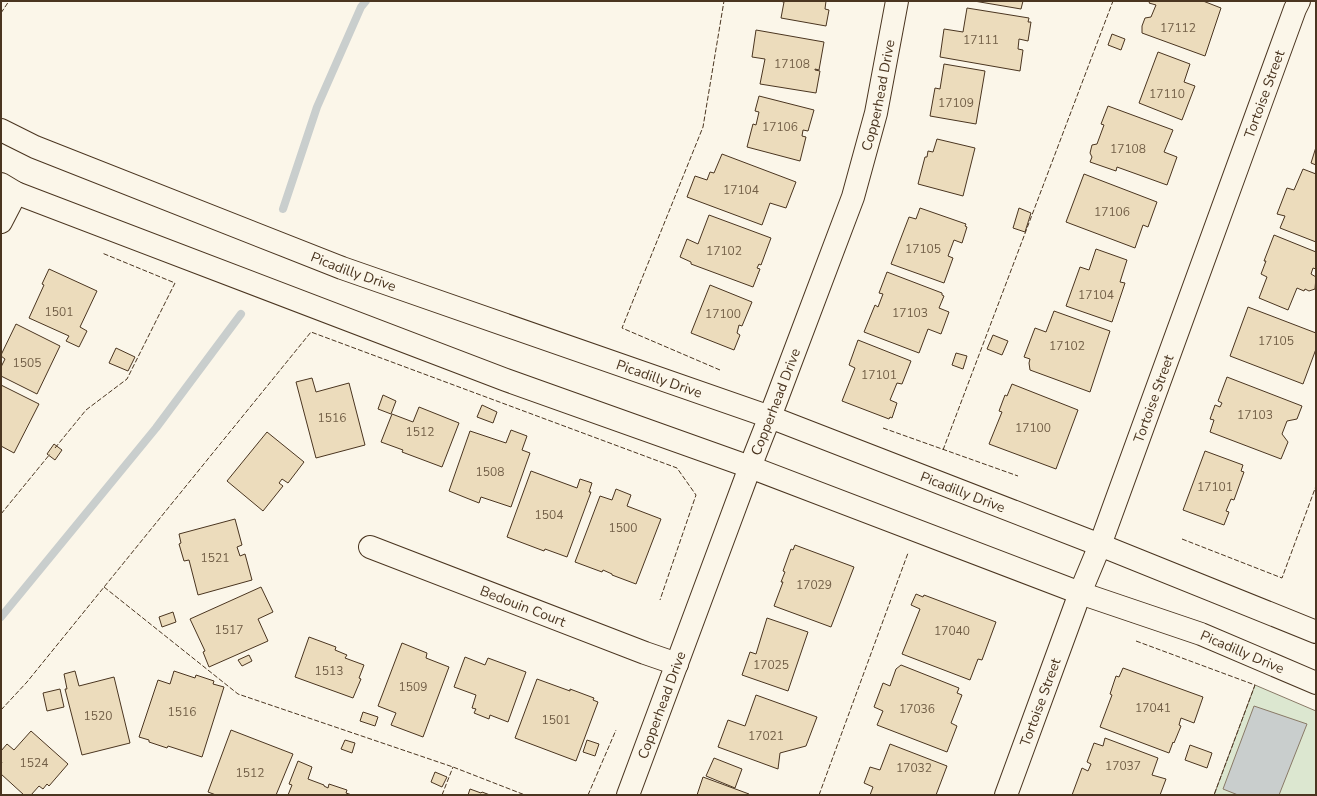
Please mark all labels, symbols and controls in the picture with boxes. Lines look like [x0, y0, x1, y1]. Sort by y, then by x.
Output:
house number: 17112 [1160, 20, 1196, 36]
house number: 17111 [963, 32, 999, 48]
street label: Copperhead Drive [857, 38, 900, 153]
street label: Tortoise Street [1240, 47, 1289, 141]
house number: 17108 [774, 56, 810, 72]
house number: 17110 [1149, 86, 1185, 102]
house number: 17109 [938, 95, 974, 111]
house number: 17106 [762, 119, 798, 135]
house number: 17108 [1110, 141, 1146, 157]
house number: 17104 [723, 182, 759, 198]
house number: 17106 [1094, 204, 1130, 220]
house number: 17105 [905, 241, 941, 257]
house number: 17102 [706, 243, 742, 259]
street label: Picadilly Drive [308, 248, 399, 296]
house number: 17104 [1078, 287, 1114, 303]
house number: 1501 [45, 304, 73, 320]
house number: 17103 [892, 305, 928, 321]
house number: 17100 [705, 306, 741, 322]
house number: 17105 [1258, 333, 1294, 349]
house number: 17102 [1049, 338, 1085, 354]
street label: Copperhead Drive [747, 346, 805, 458]
street label: Tortoise Street [1129, 352, 1179, 445]
house number: 1505 [13, 355, 41, 371]
street label: Picadilly Drive [614, 355, 705, 403]
house number: 17101 [861, 367, 897, 383]
house number: 17103 [1237, 407, 1273, 423]
house number: 1516 [318, 410, 346, 426]
house number: 17100 [1015, 420, 1051, 436]
house number: 1512 [406, 424, 434, 440]
house number: 1508 [476, 464, 504, 480]
street label: Picadilly Drive [917, 467, 1008, 517]
house number: 17101 [1197, 479, 1233, 495]
house number: 1504 [535, 507, 563, 523]
house number: 1500 [609, 520, 637, 536]
house number: 1521 [201, 550, 229, 566]
house number: 17029 [796, 577, 832, 593]
street label: Bedouin Court [477, 581, 569, 632]
house number: 1517 [215, 622, 243, 638]
house number: 17040 [934, 623, 970, 639]
street label: Picadilly Drive [1197, 626, 1287, 678]
street label: Copperhead Drive [633, 649, 691, 762]
street label: Tortoise Street [1016, 655, 1065, 749]
house number: 17025 [753, 657, 789, 673]
house number: 1513 [315, 663, 343, 679]
house number: 1509 [399, 679, 427, 695]
house number: 17041 [1135, 700, 1171, 716]
house number: 17036 [899, 701, 935, 717]
house number: 1516 [168, 704, 196, 720]
house number: 1520 [84, 708, 112, 724]
house number: 1501 [542, 712, 570, 728]
house number: 17021 [748, 728, 784, 744]
house number: 1524 [20, 755, 48, 771]
house number: 17037 [1105, 758, 1141, 774]
house number: 17032 [896, 760, 932, 776]
house number: 1512 [236, 765, 264, 781]

